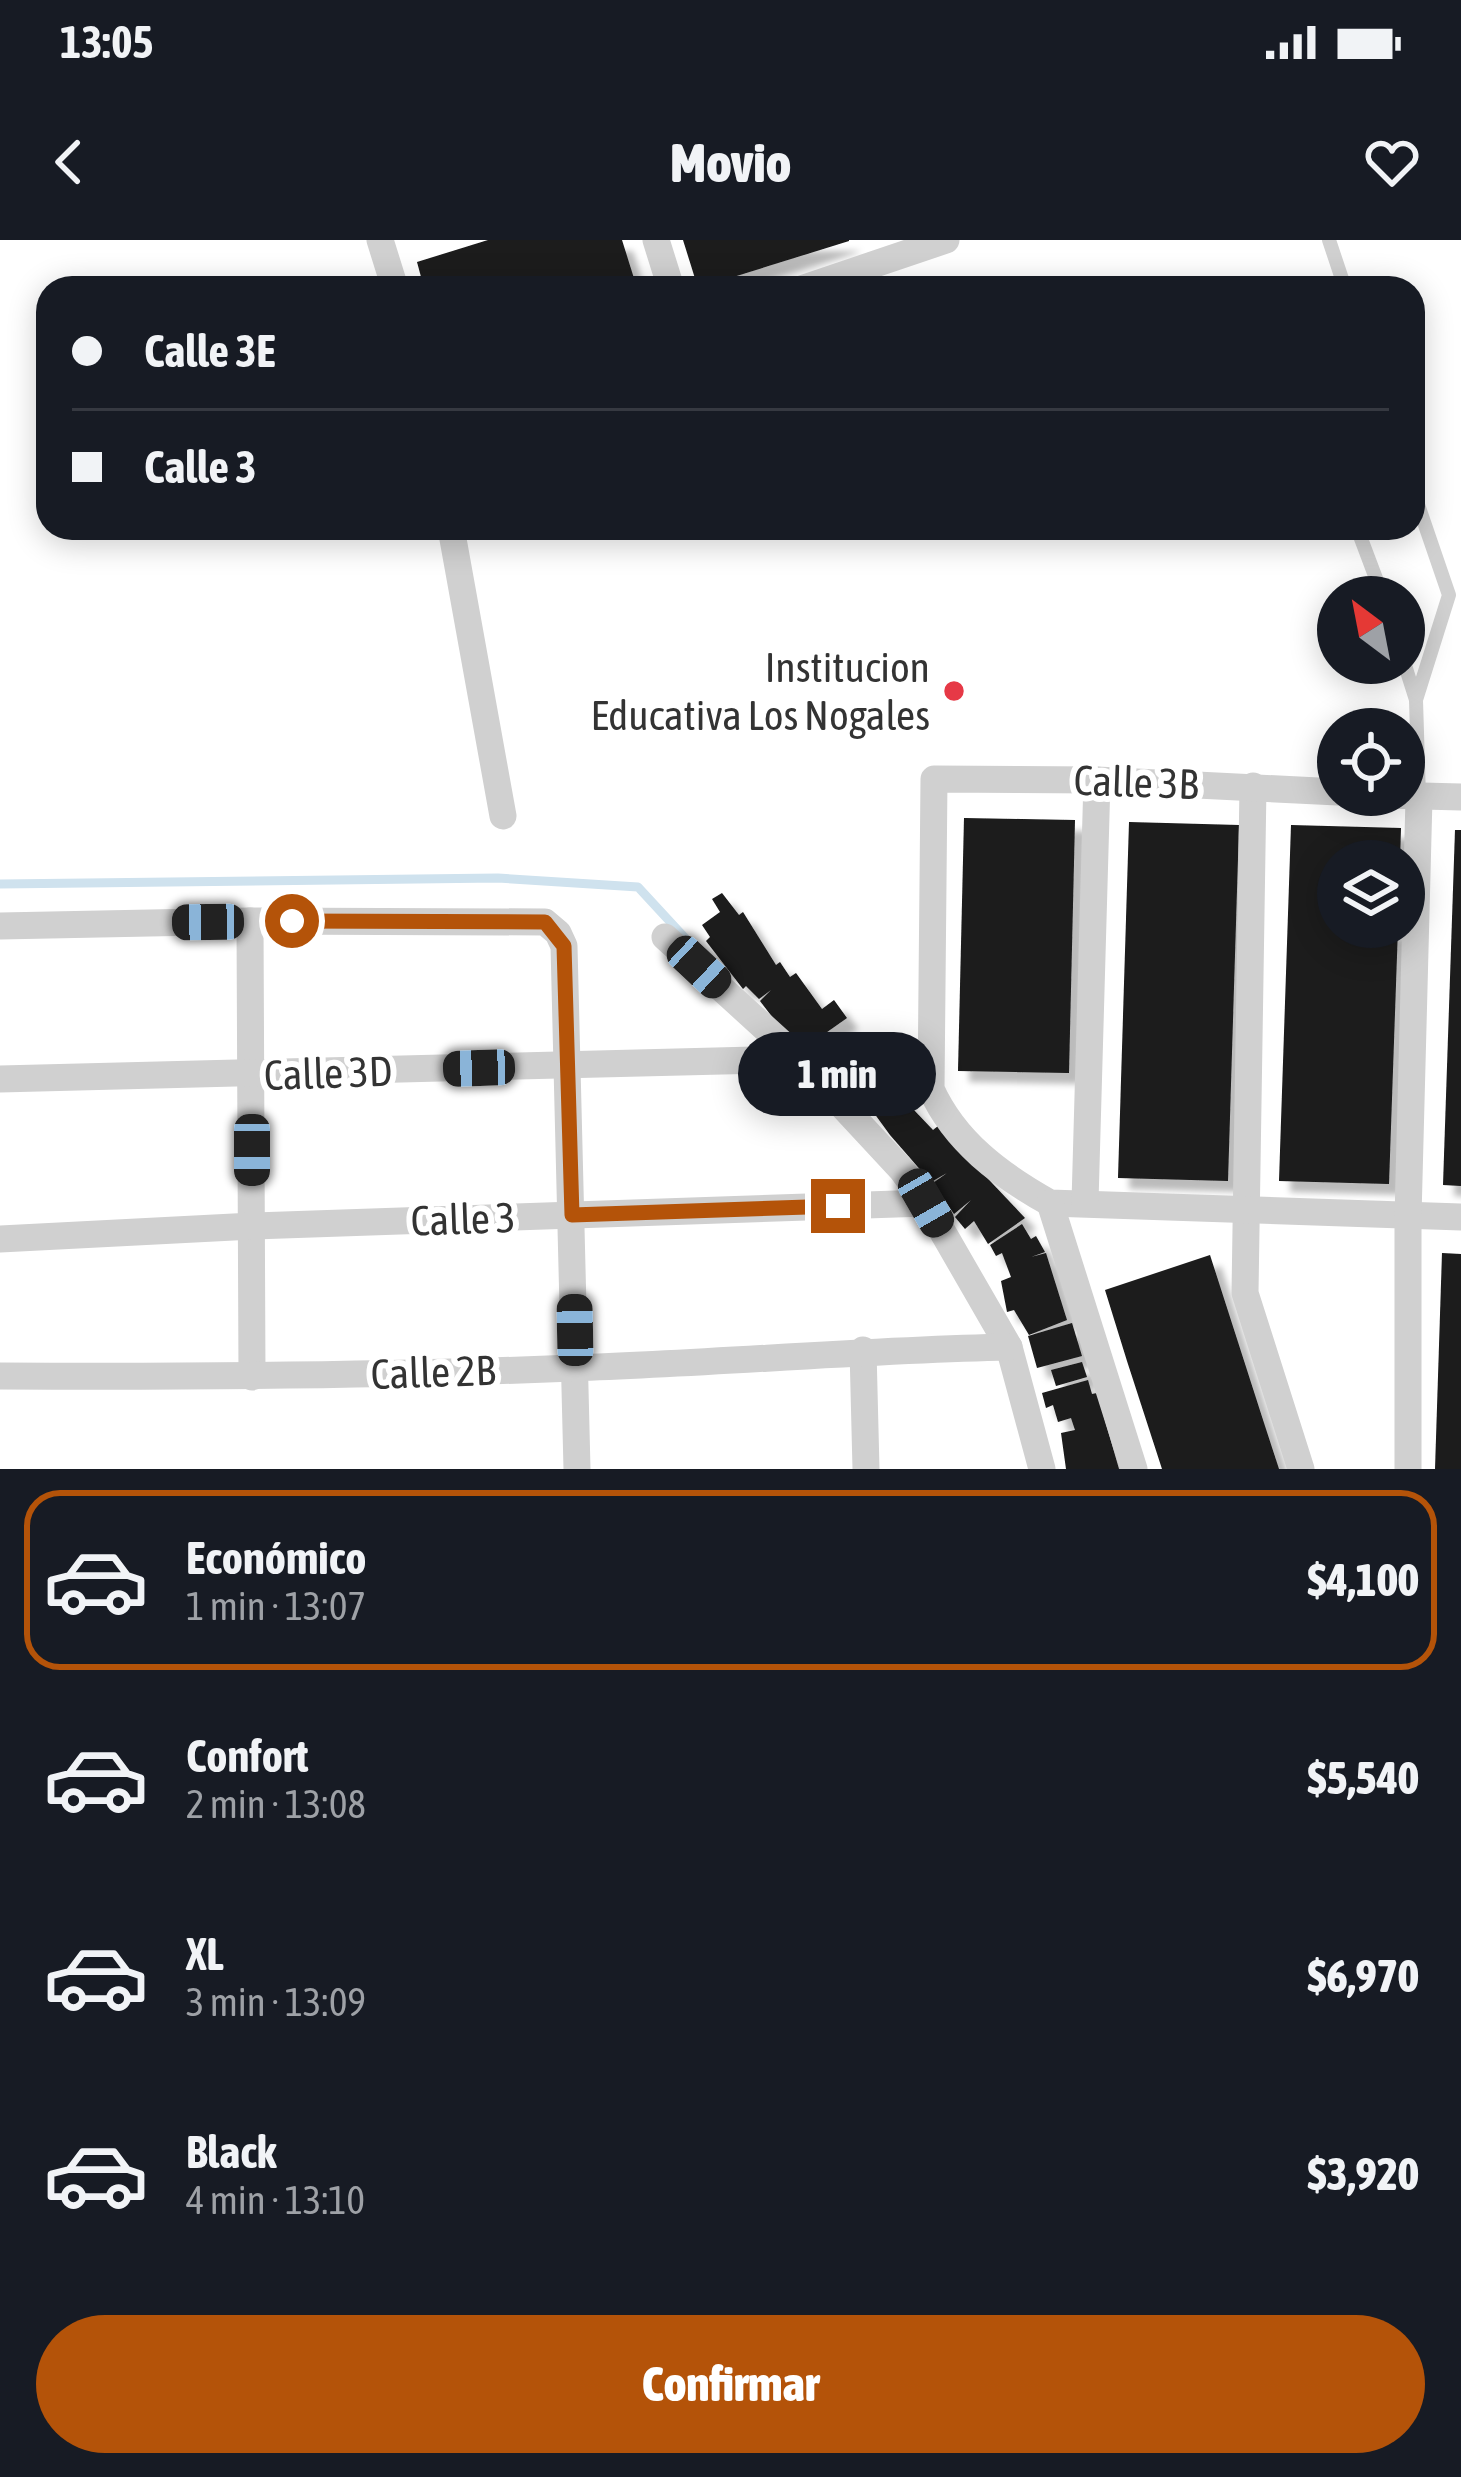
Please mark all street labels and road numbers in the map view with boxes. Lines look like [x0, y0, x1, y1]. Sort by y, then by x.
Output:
street label: Calle 3B [1073, 756, 1199, 808]
street label: Calle 3D [263, 1047, 393, 1099]
street label: Calle 3 [410, 1193, 516, 1245]
street label: Calle 2B [370, 1346, 496, 1398]

